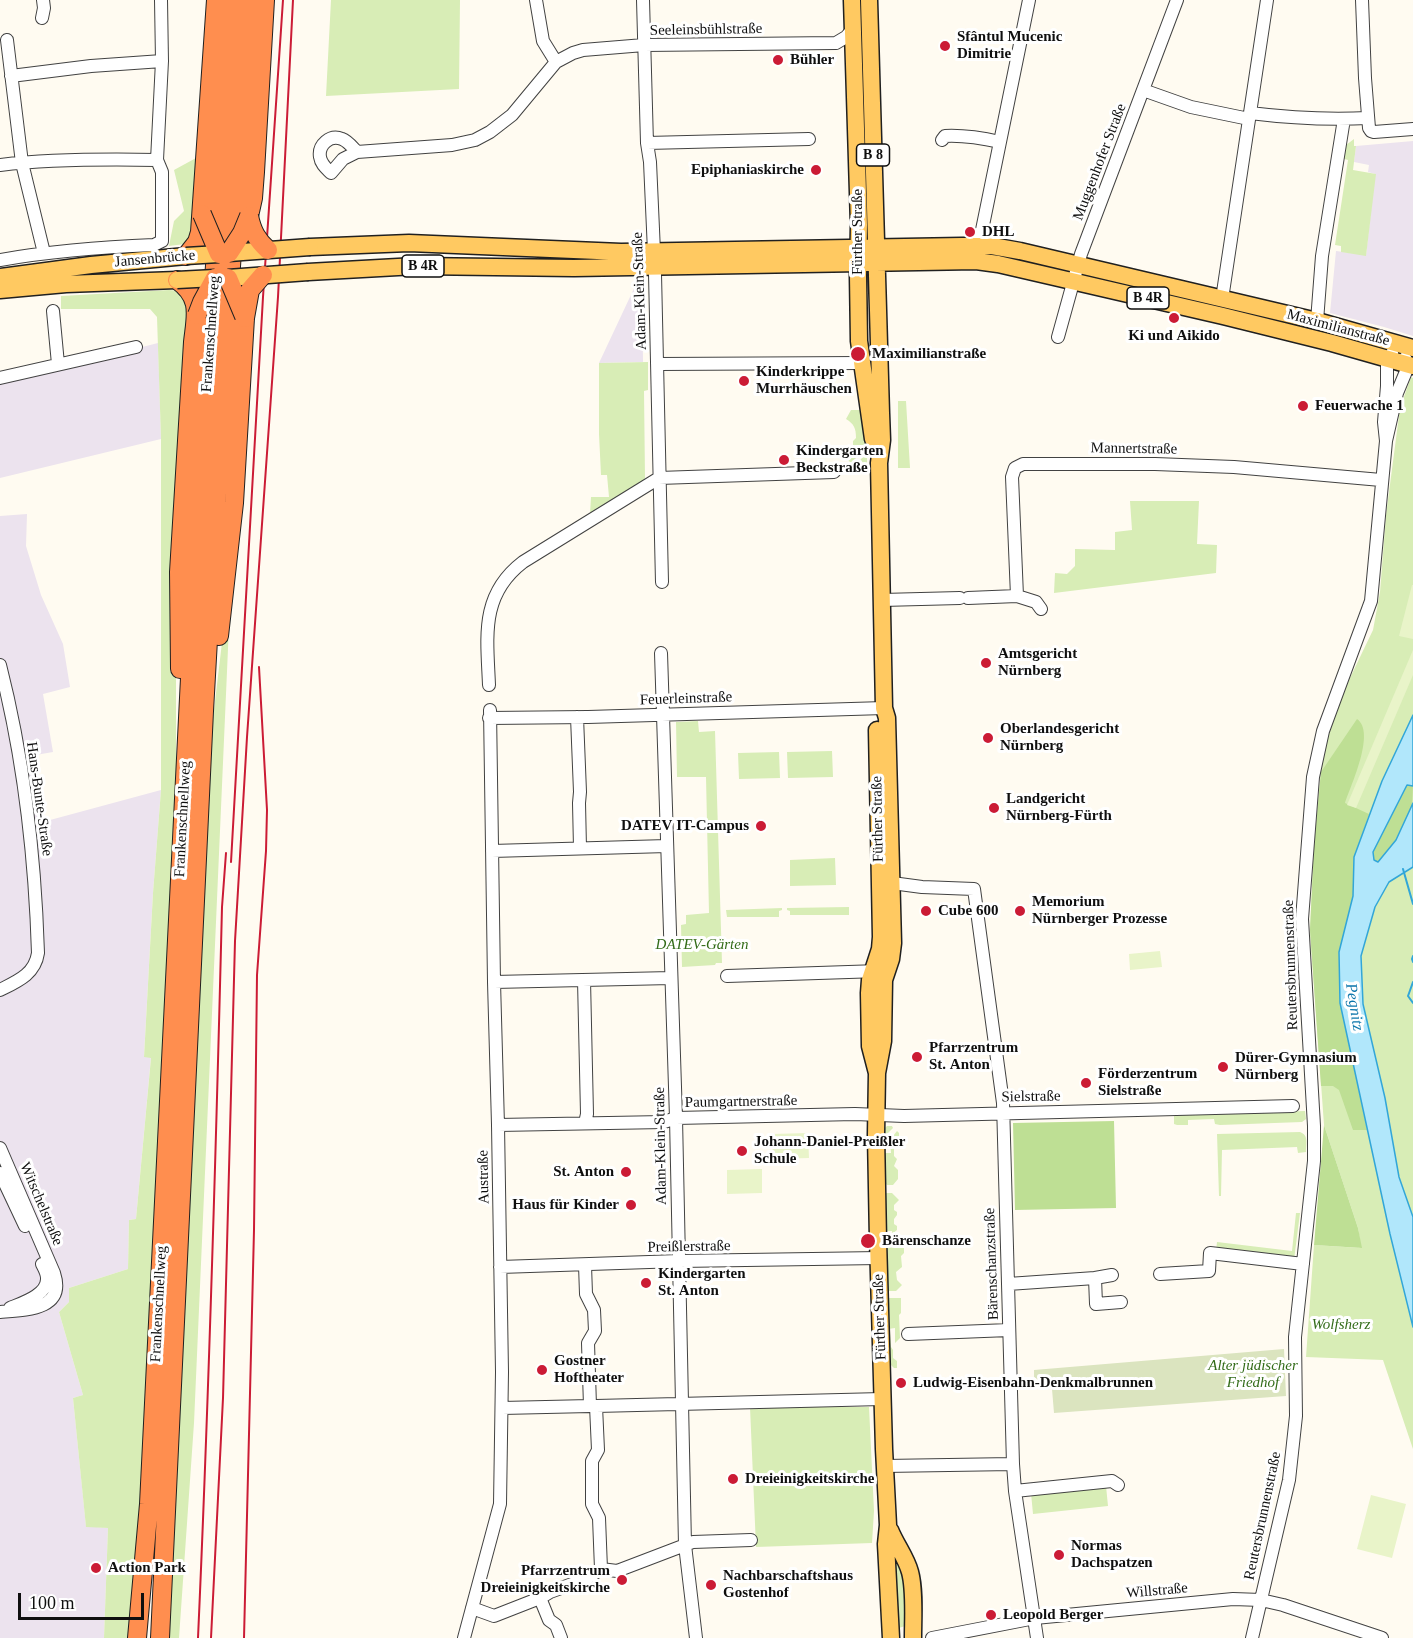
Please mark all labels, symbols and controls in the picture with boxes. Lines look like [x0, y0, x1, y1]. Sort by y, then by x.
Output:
street label: Seeleinsbühlstraße [650, 20, 762, 40]
place label: Sfântul Mucenic Dimitrie [957, 28, 1062, 63]
marker: Sfântul Mucenic Dimitrie [938, 39, 952, 53]
place label: Bühler [790, 51, 834, 69]
marker: Bühler [771, 53, 785, 67]
street label: Muggenhofer Straße [1069, 101, 1131, 223]
road number: B 8 [856, 144, 890, 166]
place label: Epiphaniaskirche [691, 161, 804, 179]
marker: Epiphaniaskirche [809, 163, 823, 177]
street label: Fürther Straße [849, 189, 867, 275]
place label: DHL [982, 223, 1015, 241]
marker: DHL [963, 225, 977, 239]
street label: Adam-Klein-Straße [629, 232, 651, 350]
street label: Jansenbrücke [114, 247, 196, 271]
road number: B 4R [402, 255, 444, 277]
street label: Frankenschnellweg [198, 275, 224, 393]
road number: B 4R [1127, 287, 1169, 309]
street label: Maximilianstraße [1285, 306, 1391, 350]
marker: Ki und Aikido [1167, 311, 1181, 325]
place label: Ki und Aikido [1128, 327, 1220, 345]
marker: Maximilianstraße [849, 345, 867, 363]
place label: Maximilianstraße [872, 345, 986, 363]
place label: Kinderkrippe Murrhäuschen [756, 363, 852, 398]
marker: Kinderkrippe Murrhäuschen [737, 374, 751, 388]
place label: Feuerwache 1 [1315, 397, 1404, 415]
marker: Feuerwache 1 [1296, 399, 1310, 413]
street label: Mannertstraße [1091, 439, 1177, 459]
place label: Kindergarten Beckstraße [796, 442, 883, 477]
marker: Kindergarten Beckstraße [777, 453, 791, 467]
place label: Amtsgericht Nürnberg [998, 645, 1077, 680]
marker: Amtsgericht Nürnberg [979, 656, 993, 670]
street label: Feuerleinstraße [639, 688, 733, 710]
place label: Oberlandesgericht Nürnberg [1000, 720, 1119, 755]
marker: Oberlandesgericht Nürnberg [981, 731, 995, 745]
street label: Hans-Bunte-Straße [22, 741, 56, 857]
street label: Frankenschnellweg [171, 760, 195, 878]
street label: Fürther Straße [868, 776, 888, 862]
place label: Landgericht Nürnberg-Fürth [1006, 790, 1112, 825]
marker: Landgericht Nürnberg-Fürth [987, 801, 1001, 815]
place label: DATEV IT-Campus [621, 817, 749, 835]
marker: DATEV IT-Campus [754, 819, 768, 833]
place label: Memorium Nürnberger Prozesse [1032, 893, 1167, 928]
street label: Reutersbrunnenstraße [1280, 899, 1302, 1031]
place label: Cube 600 [938, 902, 998, 920]
marker: Cube 600 [919, 904, 933, 918]
marker: Memorium Nürnberger Prozesse [1013, 904, 1027, 918]
park label: DATEV-Gärten [656, 936, 748, 954]
water label: Pegnitz [1341, 982, 1367, 1032]
place label: Pfarrzentrum St. Anton [929, 1039, 1018, 1074]
place label: Dürer-Gymnasium Nürnberg [1235, 1049, 1357, 1084]
marker: Pfarrzentrum St. Anton [910, 1050, 924, 1064]
marker: Dürer-Gymnasium Nürnberg [1216, 1060, 1230, 1074]
place label: Förderzentrum Sielstraße [1098, 1065, 1197, 1100]
marker: Förderzentrum Sielstraße [1079, 1076, 1093, 1090]
street label: Adam-Klein-Straße [651, 1087, 671, 1205]
street label: Sielstraße [1001, 1087, 1061, 1107]
street label: Paumgartnerstraße [685, 1092, 797, 1112]
place label: Johann-Daniel-Preißler Schule [754, 1133, 905, 1168]
marker: Johann-Daniel-Preißler Schule [735, 1144, 749, 1158]
street label: Austraße [475, 1150, 493, 1204]
street label: Witschelstraße [15, 1160, 67, 1248]
place label: St. Anton [553, 1163, 614, 1181]
marker: St. Anton [619, 1165, 633, 1179]
place label: Haus für Kinder [512, 1196, 619, 1214]
marker: Haus für Kinder [624, 1198, 638, 1212]
street label: Bärenschanzstraße [981, 1207, 1003, 1321]
marker: Bärenschanze [859, 1232, 877, 1250]
place label: Bärenschanze [882, 1232, 971, 1250]
street label: Preißlerstraße [647, 1237, 731, 1257]
street label: Frankenschnellweg [147, 1245, 171, 1363]
place label: Kindergarten St. Anton [658, 1265, 745, 1300]
street label: Fürther Straße [870, 1274, 890, 1360]
marker: Kindergarten St. Anton [639, 1276, 653, 1290]
park label: Wolfsherz [1312, 1316, 1370, 1334]
place label: Gostner Hoftheater [554, 1352, 624, 1387]
park label: Alter jüdischer Friedhof [1208, 1357, 1298, 1392]
marker: Gostner Hoftheater [535, 1363, 549, 1377]
place label: Ludwig-Eisenbahn-Denkmalbrunnen [913, 1374, 1153, 1392]
marker: Ludwig-Eisenbahn-Denkmalbrunnen [894, 1376, 908, 1390]
street label: Reutersbrunnenstraße [1241, 1450, 1285, 1582]
place label: Dreieinigkeitskirche [745, 1470, 874, 1488]
marker: Dreieinigkeitskirche [726, 1472, 740, 1486]
place label: Normas Dachspatzen [1071, 1537, 1153, 1572]
marker: Normas Dachspatzen [1052, 1548, 1066, 1562]
place label: Action Park [108, 1559, 186, 1577]
marker: Action Park [89, 1561, 103, 1575]
place label: Pfarrzentrum Dreieinigkeitskirche [481, 1562, 610, 1597]
place label: Nachbarschaftshaus Gostenhof [723, 1567, 853, 1602]
marker: Pfarrzentrum Dreieinigkeitskirche [615, 1573, 629, 1587]
marker: Nachbarschaftshaus Gostenhof [704, 1578, 718, 1592]
street label: Willstraße [1125, 1579, 1189, 1603]
scale bar [21, 1581, 147, 1619]
text: 100 m [29, 1593, 75, 1613]
place label: Leopold Berger [1003, 1606, 1103, 1624]
marker: Leopold Berger [984, 1608, 998, 1622]

